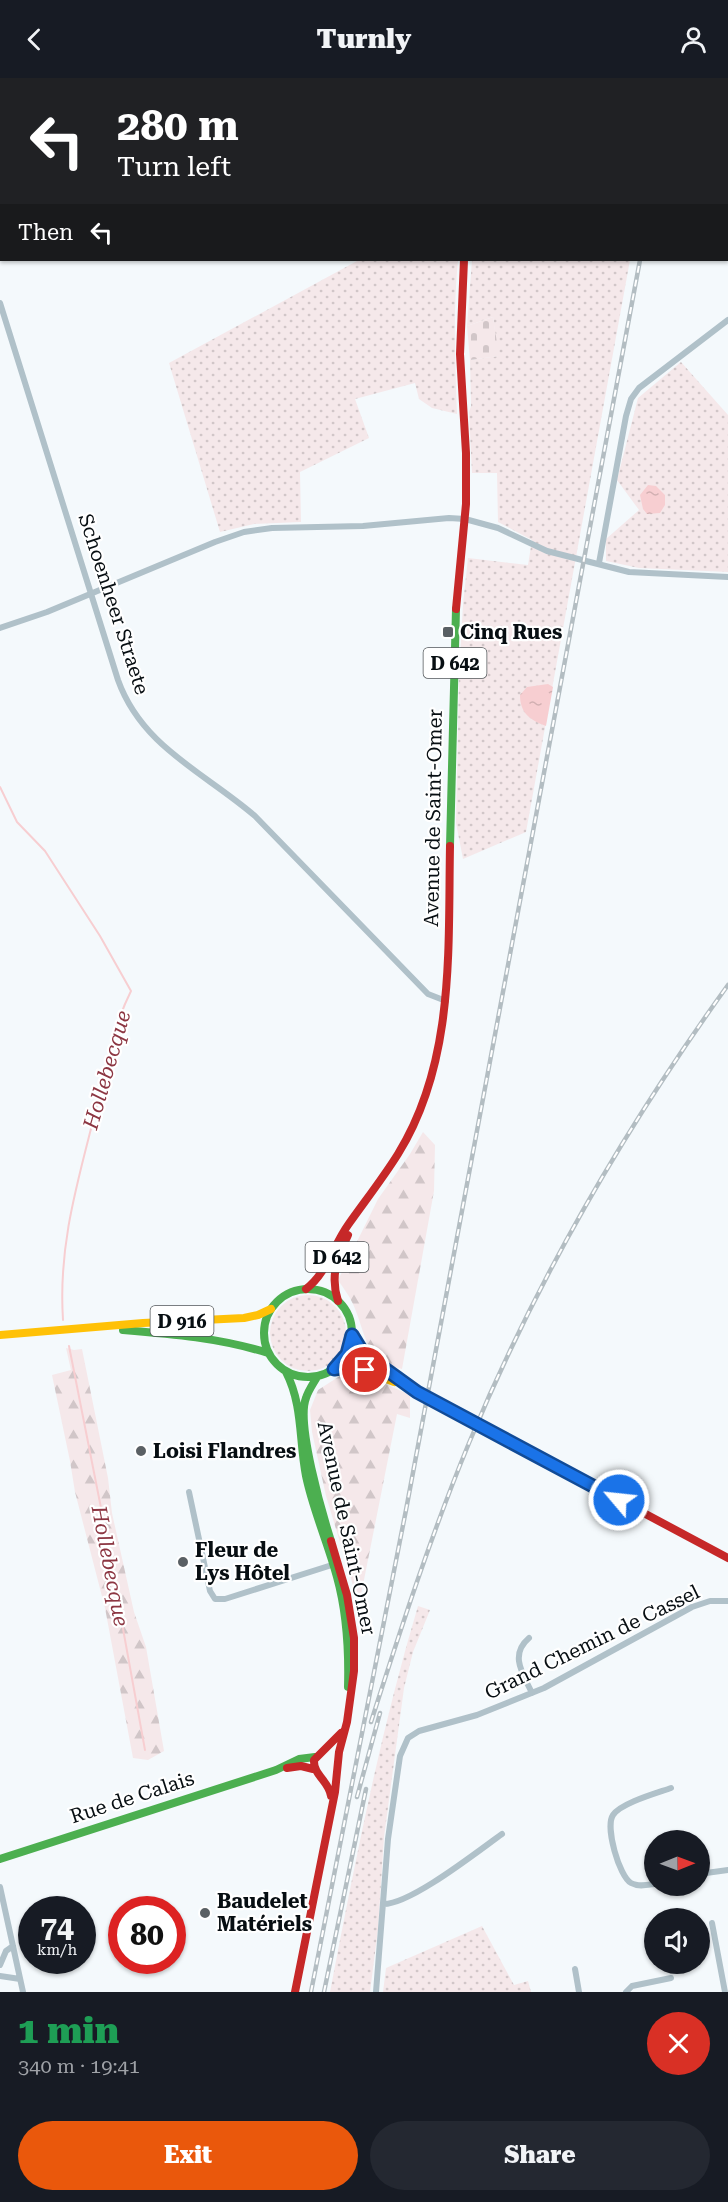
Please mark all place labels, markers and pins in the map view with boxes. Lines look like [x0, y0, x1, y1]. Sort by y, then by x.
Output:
place label: Cinq Rues [460, 620, 562, 644]
marker: Cinq Rues [441, 625, 455, 639]
pin [339, 1344, 390, 1395]
place label: Loisi Flandres [153, 1439, 296, 1463]
marker: Loisi Flandres [134, 1444, 148, 1458]
place label: Fleur de Lys Hôtel [195, 1538, 290, 1585]
marker: Fleur de Lys Hôtel [176, 1555, 190, 1569]
place label: Baudelet Matériels [217, 1889, 312, 1936]
marker: Baudelet Matériels [198, 1906, 212, 1920]

